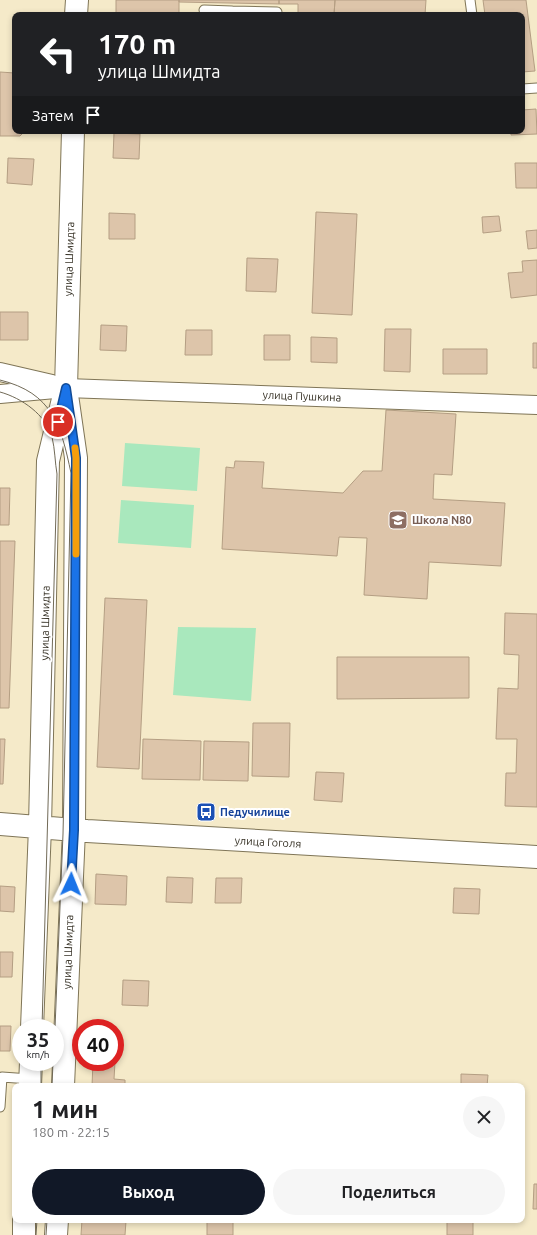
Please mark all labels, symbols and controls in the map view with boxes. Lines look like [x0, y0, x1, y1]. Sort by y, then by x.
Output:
icon: left [32, 28, 84, 80]
text: 170 m [98, 28, 176, 59]
text: улица Шмидта [98, 61, 220, 81]
icon: arrive [82, 104, 104, 126]
text: Затем [32, 107, 74, 124]
street label: улица Шмидта [62, 221, 76, 297]
street label: улица Пушкина [262, 389, 342, 403]
pin [41, 405, 75, 439]
icon: arrive [47, 411, 69, 433]
school or university icon: Школа N80 [387, 509, 409, 531]
place label: Школа N80 [412, 514, 472, 526]
street label: улица Шмидта [38, 585, 52, 661]
bus stop icon: Педучилище [195, 801, 217, 823]
place label: Педучилище [220, 806, 290, 818]
street label: улица Гоголя [234, 834, 302, 850]
position arrow [50, 863, 92, 905]
street label: улица Шмидта [61, 914, 75, 990]
speed limit sign: 40 [72, 1019, 124, 1071]
text: 35 [27, 1028, 49, 1051]
text: km/h [26, 1049, 50, 1060]
text: 1 мин [32, 1096, 98, 1123]
button: close [463, 1096, 505, 1138]
text: 180 m · 22:15 [32, 1125, 110, 1139]
button: Выход [32, 1169, 265, 1215]
button: Поделиться [273, 1169, 505, 1215]

